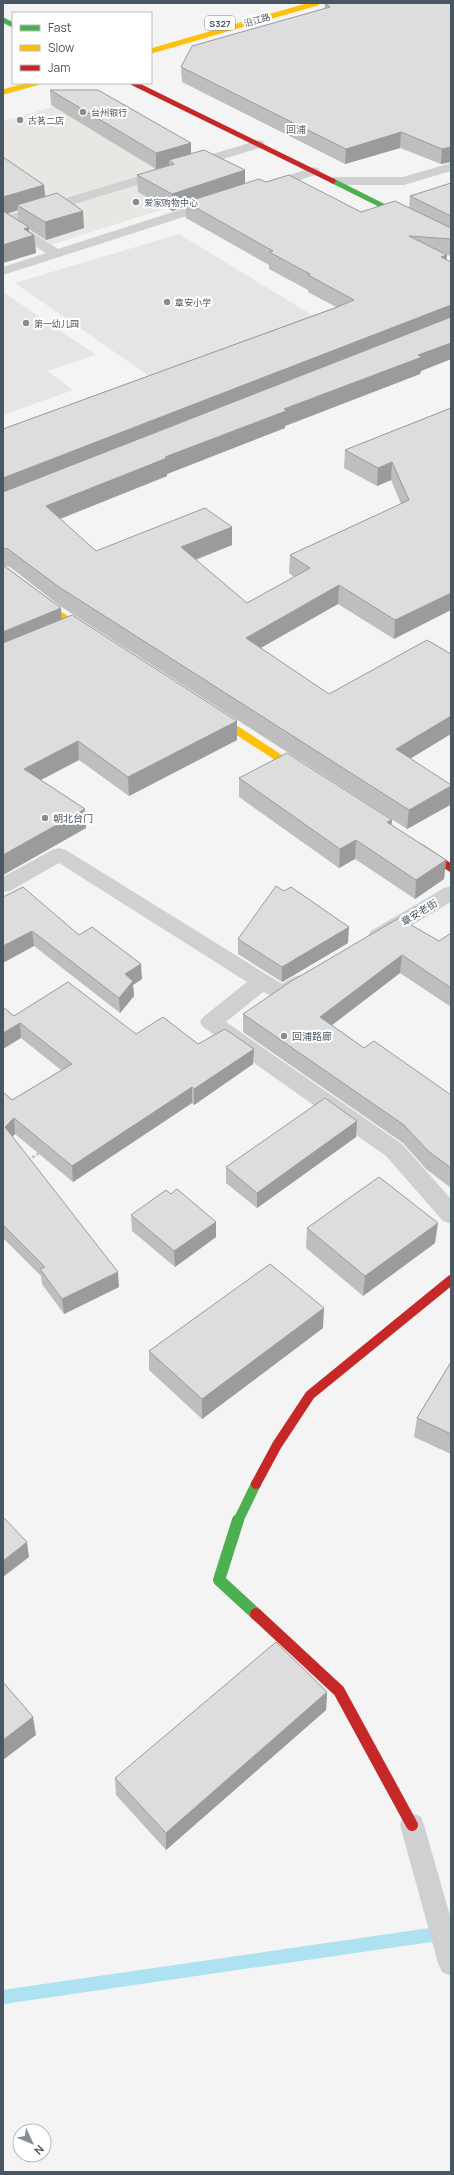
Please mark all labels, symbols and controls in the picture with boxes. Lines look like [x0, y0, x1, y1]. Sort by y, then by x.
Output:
street label: 沿江路 [242, 10, 272, 30]
legend [12, 12, 152, 84]
road number: S327 [205, 16, 235, 30]
text: Fast [48, 19, 72, 36]
text: Slow [48, 39, 74, 56]
text: Jam [48, 59, 70, 76]
place label: 台州银行 [91, 106, 127, 119]
marker: 台州银行 [78, 107, 88, 117]
place label: 古茗二店 [28, 114, 64, 127]
marker: 古茗二店 [15, 115, 25, 125]
district label: 回浦 [286, 122, 306, 136]
place label: 爱家购物中心 [144, 196, 198, 209]
marker: 爱家购物中心 [131, 197, 141, 207]
place label: 章安小学 [175, 296, 211, 309]
marker: 章安小学 [162, 297, 172, 307]
place label: 第一幼儿园 [34, 317, 79, 330]
marker: 第一幼儿园 [21, 318, 31, 328]
place label: 朝北台门 [53, 811, 93, 825]
marker: 朝北台门 [40, 813, 50, 823]
street label: 章安老街 [398, 896, 440, 928]
place label: 回浦路廊 [292, 1029, 332, 1043]
marker: 回浦路廊 [279, 1031, 289, 1041]
north arrow [12, 2123, 52, 2163]
text: N [31, 2142, 48, 2158]

